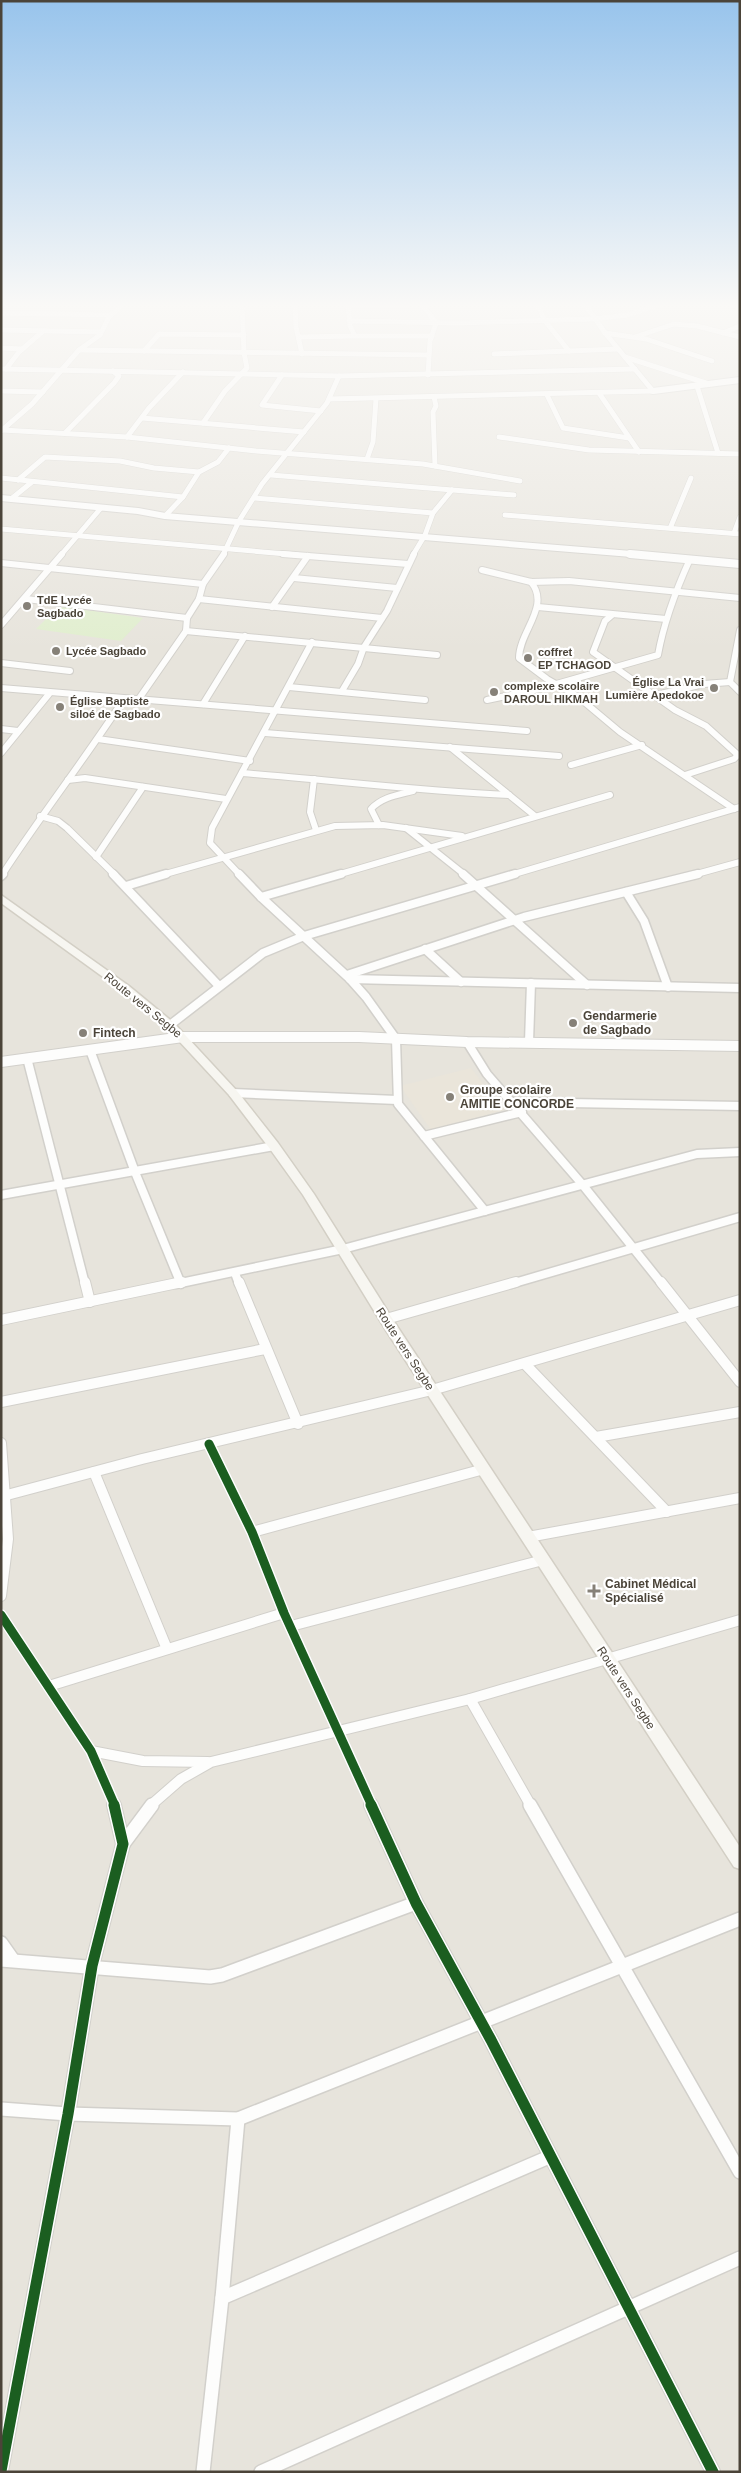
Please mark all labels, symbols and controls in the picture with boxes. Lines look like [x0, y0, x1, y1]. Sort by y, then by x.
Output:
place label: TdE Lycée Sagbado [37, 594, 92, 619]
marker: TdE Lycée Sagbado [21, 600, 33, 612]
marker: Lycée Sagbado [50, 645, 62, 657]
place label: Lycée Sagbado [66, 645, 147, 657]
place label: coffret EP TCHAGOD [538, 646, 611, 671]
marker: coffret EP TCHAGOD [522, 652, 534, 664]
place label: Église La Vrai Lumière Apedokoe [605, 676, 704, 701]
place label: complexe scolaire DAROUL HIKMAH [504, 680, 599, 705]
marker: Église La Vrai Lumière Apedokoe [708, 682, 720, 694]
marker: complexe scolaire DAROUL HIKMAH [488, 686, 500, 698]
place label: Église Baptiste siloé de Sagbado [70, 695, 161, 720]
marker: Église Baptiste siloé de Sagbado [54, 701, 66, 713]
street label: Route vers Segbe [101, 969, 185, 1041]
place label: Gendarmerie de Sagbado [583, 1009, 657, 1037]
marker: Gendarmerie de Sagbado [567, 1017, 579, 1029]
place label: Fintech [93, 1026, 136, 1040]
marker: Fintech [77, 1027, 89, 1039]
place label: Groupe scolaire AMITIE CONCORDE [460, 1083, 574, 1111]
marker: Groupe scolaire AMITIE CONCORDE [444, 1091, 456, 1103]
street label: Route vers Segbe [373, 1305, 437, 1393]
place label: Cabinet Médical Spécialisé [605, 1577, 696, 1605]
marker: Cabinet Médical Spécialisé [587, 1584, 601, 1598]
street label: Route vers Segbe [594, 1644, 658, 1732]

